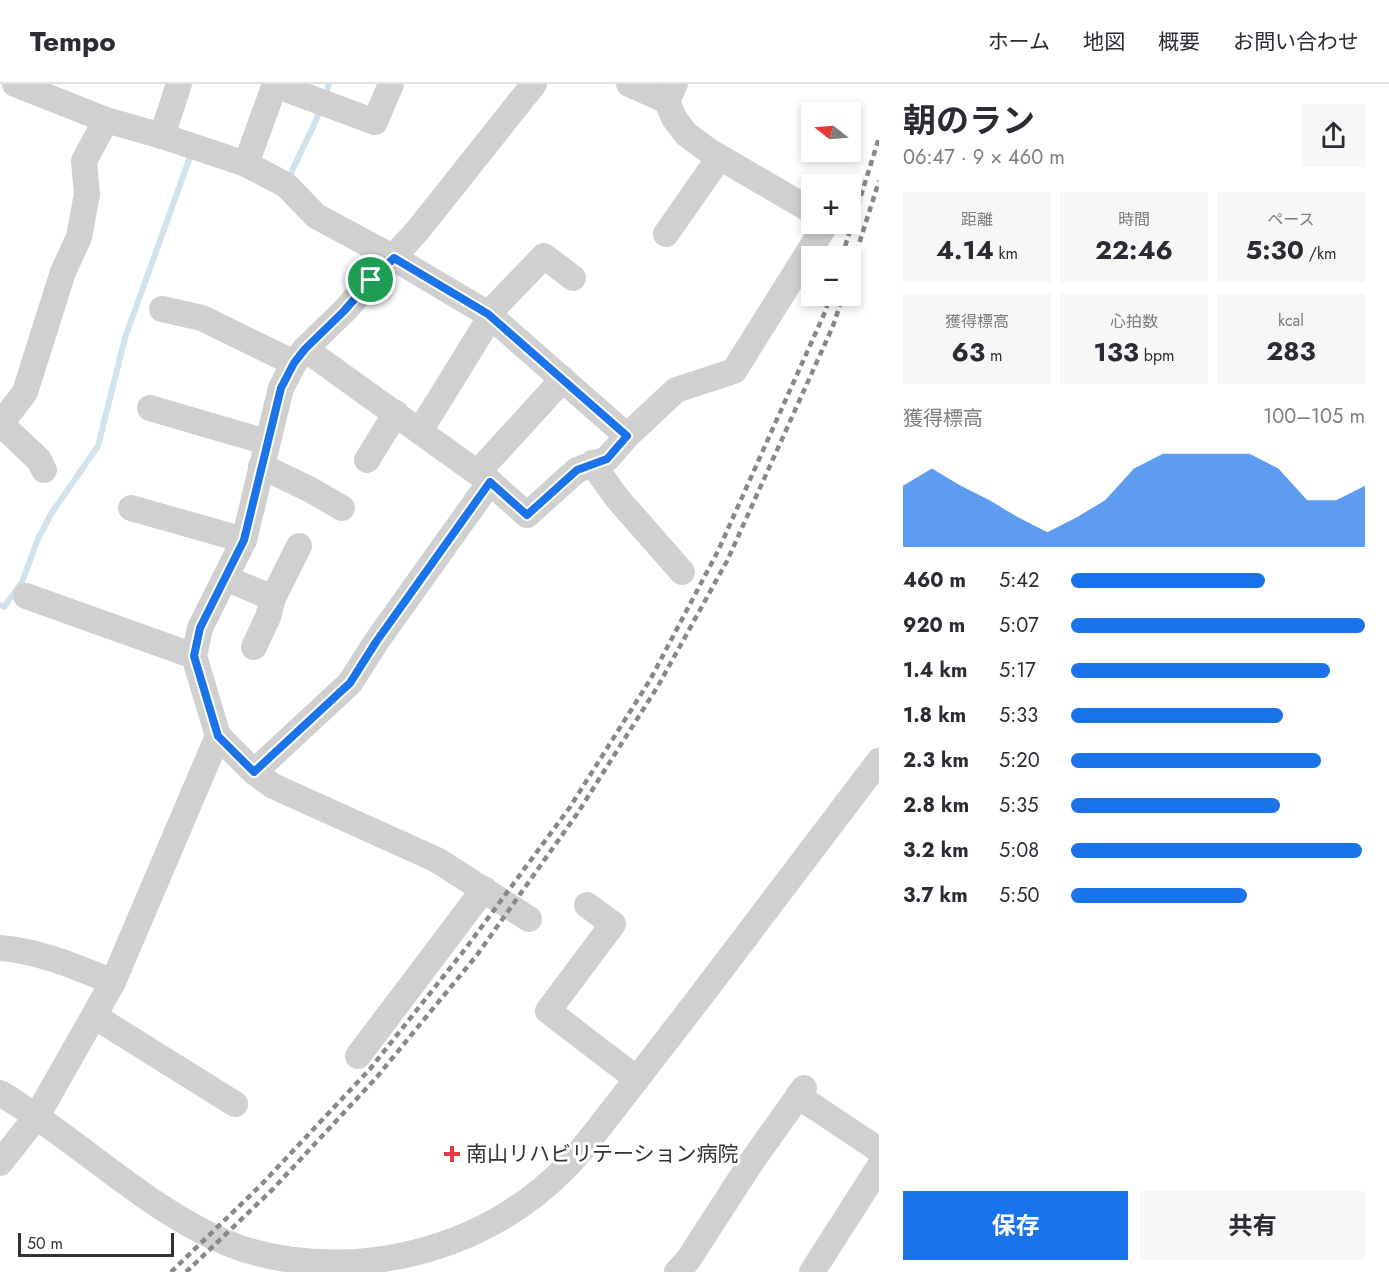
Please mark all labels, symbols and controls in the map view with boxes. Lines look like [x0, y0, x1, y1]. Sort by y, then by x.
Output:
text: Tempo [30, 21, 116, 62]
text: ホーム [988, 27, 1050, 57]
text: 地図 [1083, 27, 1125, 57]
text: 概要 [1158, 27, 1200, 57]
text: お問い合わせ [1233, 27, 1359, 57]
text: 朝のラン [903, 97, 1035, 144]
north arrow [801, 102, 861, 162]
map controls [801, 102, 861, 306]
button: share [1302, 104, 1365, 167]
text: 06:47 · 9 × 460 m [903, 143, 1065, 172]
button: + [801, 174, 861, 234]
text: 距離 [961, 208, 993, 231]
text: 時間 [1118, 208, 1150, 231]
text: ペース [1267, 208, 1315, 231]
text: 4.14 [936, 231, 994, 269]
text: 22:46 [1095, 231, 1173, 269]
text: 5:30 [1245, 231, 1304, 269]
text: km [994, 242, 1018, 265]
text: /km [1304, 242, 1337, 265]
button: − [801, 246, 861, 306]
pin [345, 254, 396, 305]
icon: arrive [354, 263, 387, 296]
text: kcal [1278, 309, 1304, 332]
text: 獲得標高 [945, 310, 1009, 333]
text: 心拍数 [1110, 310, 1158, 333]
text: 283 [1266, 332, 1316, 370]
text: 63 [952, 333, 985, 371]
text: 133 [1093, 333, 1139, 371]
text: m [985, 344, 1002, 367]
text: bpm [1139, 344, 1175, 367]
text: 100–105 m [1263, 402, 1365, 431]
text: 獲得標高 [903, 404, 983, 433]
text: 460 m [903, 566, 966, 595]
text: 5:42 [999, 566, 1039, 595]
text: 920 m [903, 611, 965, 640]
text: 5:07 [999, 611, 1039, 640]
text: 1.4 km [903, 656, 968, 685]
text: 5:17 [999, 656, 1036, 685]
text: 1.8 km [903, 701, 966, 730]
text: 5:33 [999, 701, 1038, 730]
text: 2.3 km [903, 746, 969, 775]
text: 5:20 [999, 746, 1040, 775]
text: 2.8 km [903, 791, 969, 820]
text: 5:35 [999, 791, 1038, 820]
text: 3.2 km [903, 836, 969, 865]
text: 5:08 [999, 836, 1039, 865]
text: 3.7 km [903, 881, 968, 910]
text: 5:50 [999, 881, 1040, 910]
place label: 南山リハビリテーション病院 [466, 1139, 739, 1169]
marker: 南山リハビリテーション病院 [443, 1145, 461, 1163]
button: 保存 [903, 1191, 1128, 1260]
button: 共有 [1140, 1191, 1365, 1260]
scale bar [18, 1230, 174, 1258]
text: 50 m [27, 1232, 63, 1255]

